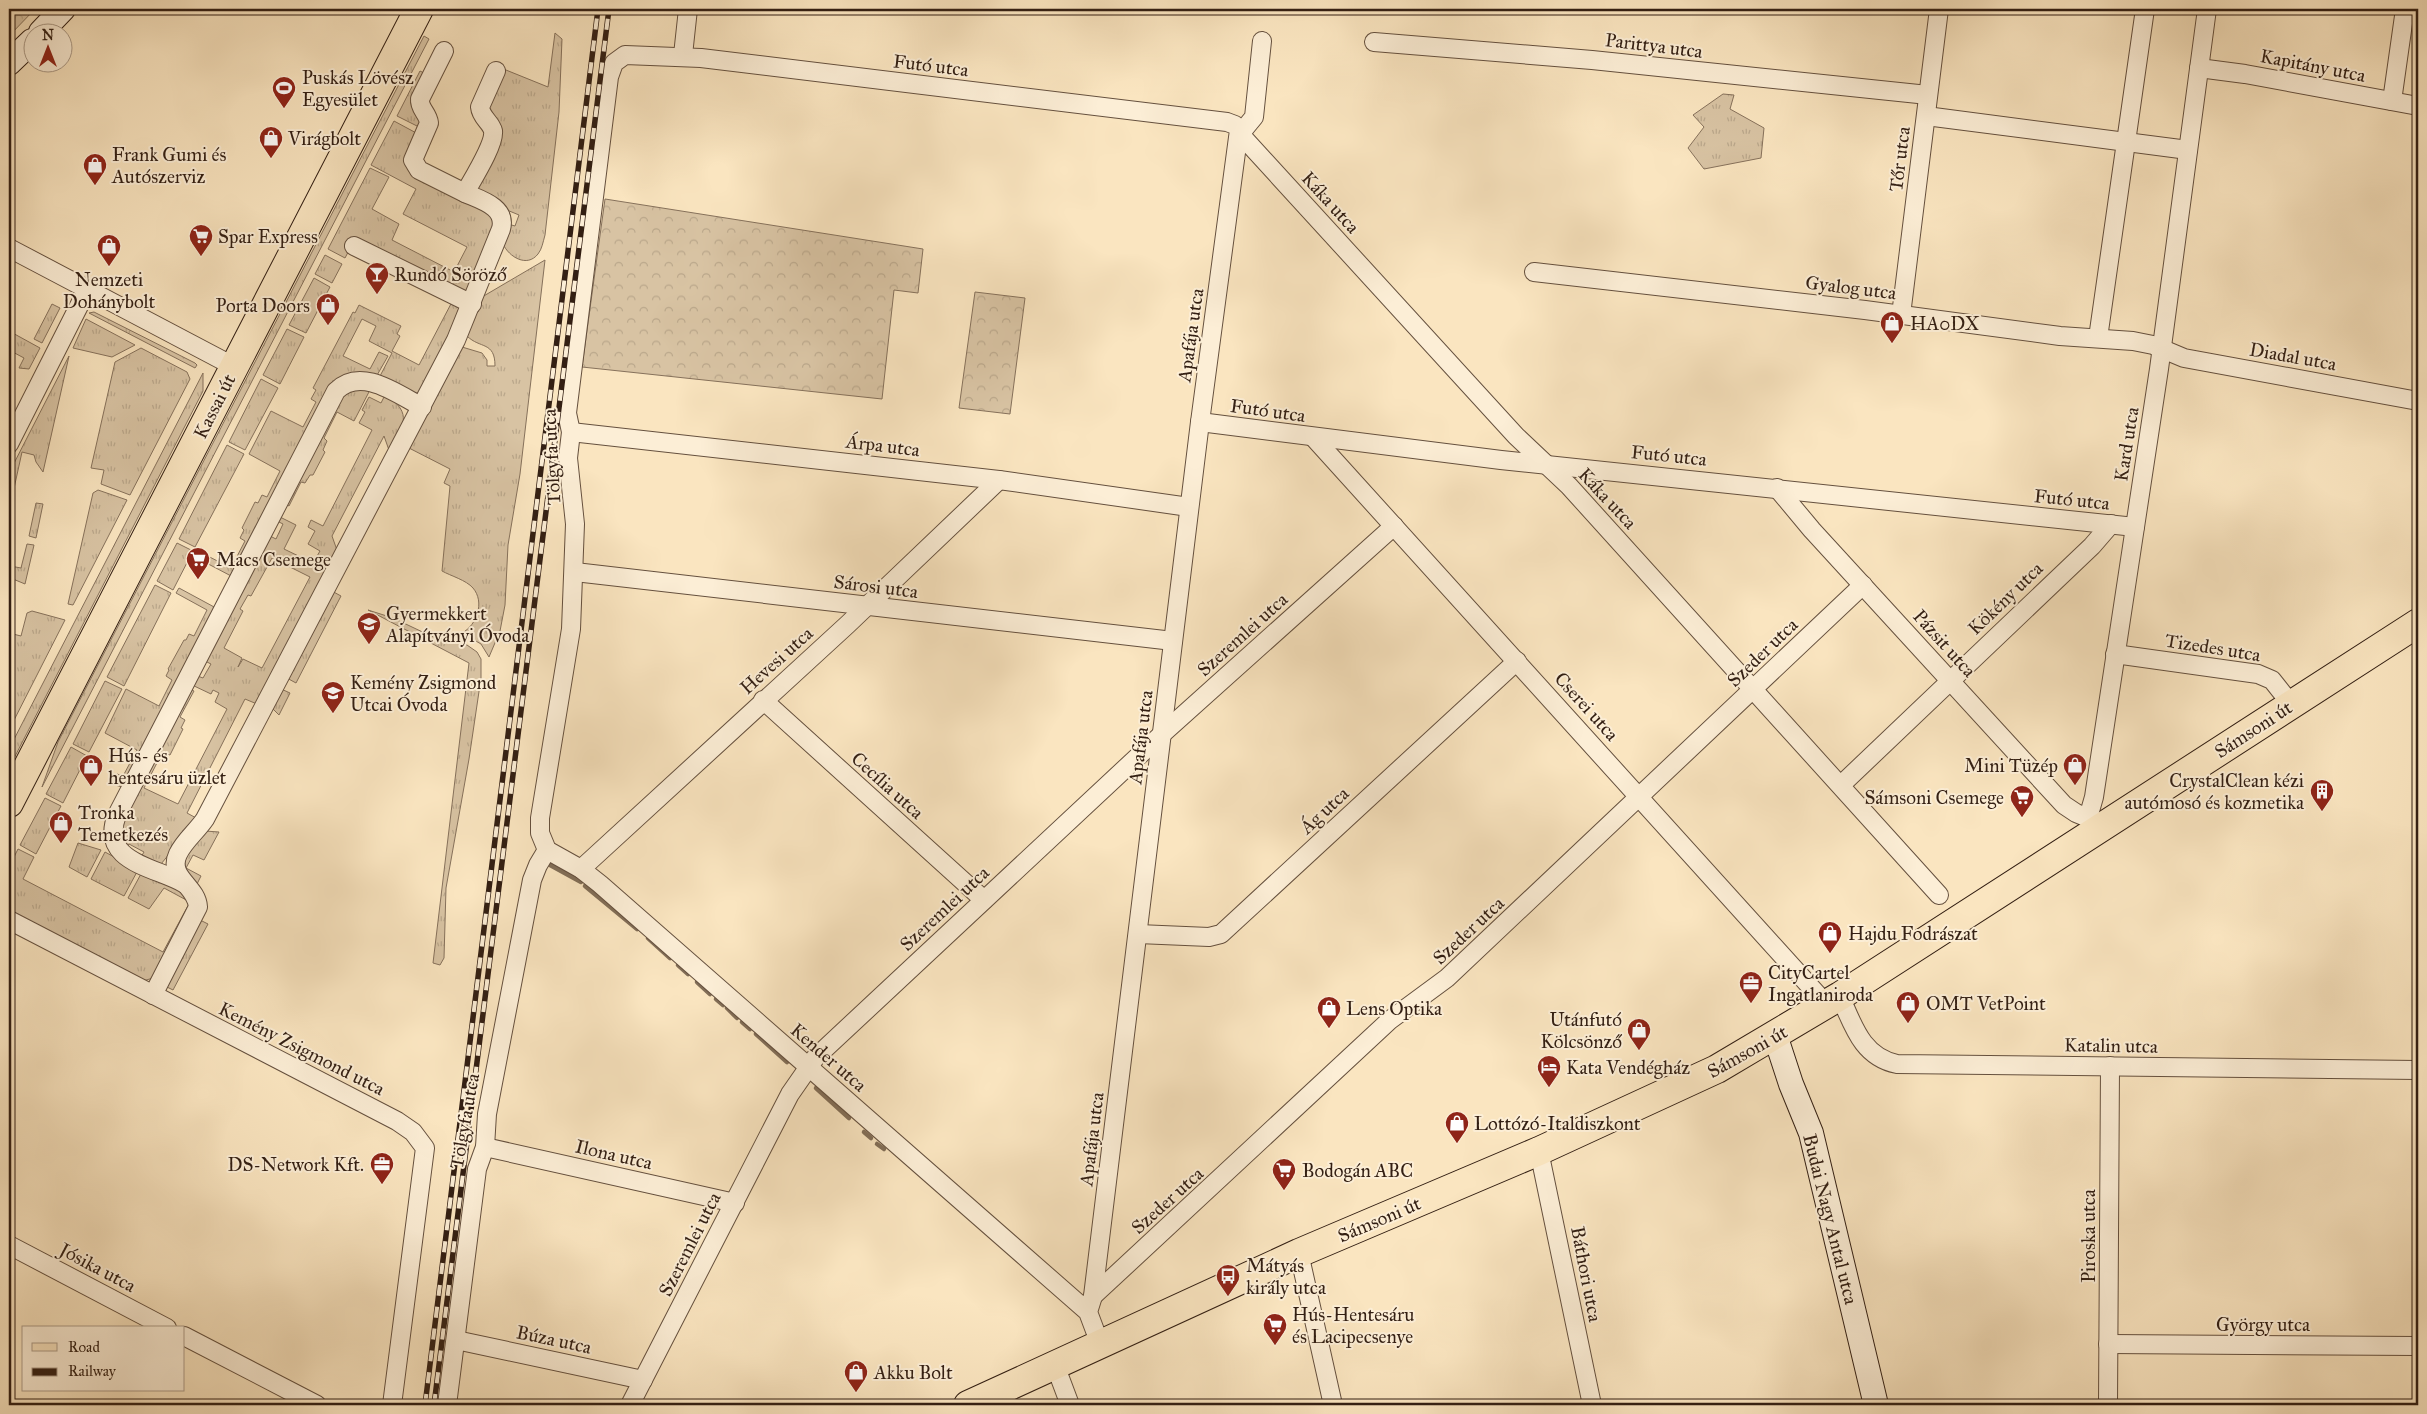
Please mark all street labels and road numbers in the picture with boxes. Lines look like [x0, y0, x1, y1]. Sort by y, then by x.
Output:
street label: Parittya utca [1604, 28, 1705, 63]
street label: Kapitány utca [2258, 44, 2368, 87]
street label: Futó utca [892, 49, 971, 82]
street label: Tőr utca [1884, 124, 1915, 193]
street label: Káka utca [1297, 167, 1365, 239]
street label: Gyalog utca [1804, 271, 1899, 306]
street label: Apafája utca [1172, 286, 1209, 384]
street label: Diadal utca [2248, 338, 2339, 376]
street label: Kassai út [188, 370, 241, 442]
street label: Futó utca [1229, 394, 1308, 427]
street label: Kard utca [2109, 404, 2144, 483]
street label: Tölgyfa utca [537, 407, 567, 506]
street label: Árpa utca [844, 428, 922, 462]
street label: Futó utca [1630, 440, 1709, 471]
street label: Káka utca [1574, 463, 1642, 534]
street label: Futó utca [2033, 484, 2112, 515]
street label: Kökény utca [1963, 556, 2048, 640]
street label: Sárosi utca [832, 570, 920, 603]
street label: Szeremlei utca [1192, 587, 1293, 681]
street label: Pázsit utca [1908, 605, 1982, 683]
street label: Szeder utca [1722, 612, 1803, 692]
street label: Hevesi utca [735, 621, 818, 699]
street label: Tizedes utca [2164, 629, 2263, 667]
street label: Cserei utca [1550, 667, 1624, 746]
street label: Apafája utca [1123, 688, 1158, 786]
street label: Sámsoni út [2210, 696, 2297, 763]
street label: Cecília utca [847, 747, 929, 824]
street label: Ág utca [1294, 781, 1355, 840]
street label: Szeremlei utca [895, 861, 994, 956]
street label: Szeder utca [1428, 891, 1510, 969]
street label: Kemény Zsigmond utca [214, 997, 389, 1102]
street label: Kender utca [786, 1018, 872, 1097]
street label: Sámsoni út [1703, 1020, 1792, 1083]
street label: Katalin utca [2064, 1033, 2159, 1058]
street label: Tölgyfa utca [445, 1071, 485, 1171]
street label: Apafája utca [1074, 1090, 1109, 1188]
street label: Budai Nagy Antal utca [1797, 1131, 1863, 1308]
street label: Ilona utca [573, 1134, 656, 1175]
street label: Szeder utca [1126, 1161, 1209, 1239]
street label: Szeremlei utca [653, 1187, 726, 1300]
street label: Piroska utca [2077, 1188, 2100, 1283]
street label: Sámsoni út [1334, 1192, 1424, 1247]
street label: Báthori utca [1566, 1224, 1607, 1325]
street label: Jósika utca [53, 1237, 141, 1298]
street label: György utca [2216, 1313, 2311, 1337]
street label: Búza utca [514, 1320, 595, 1359]

